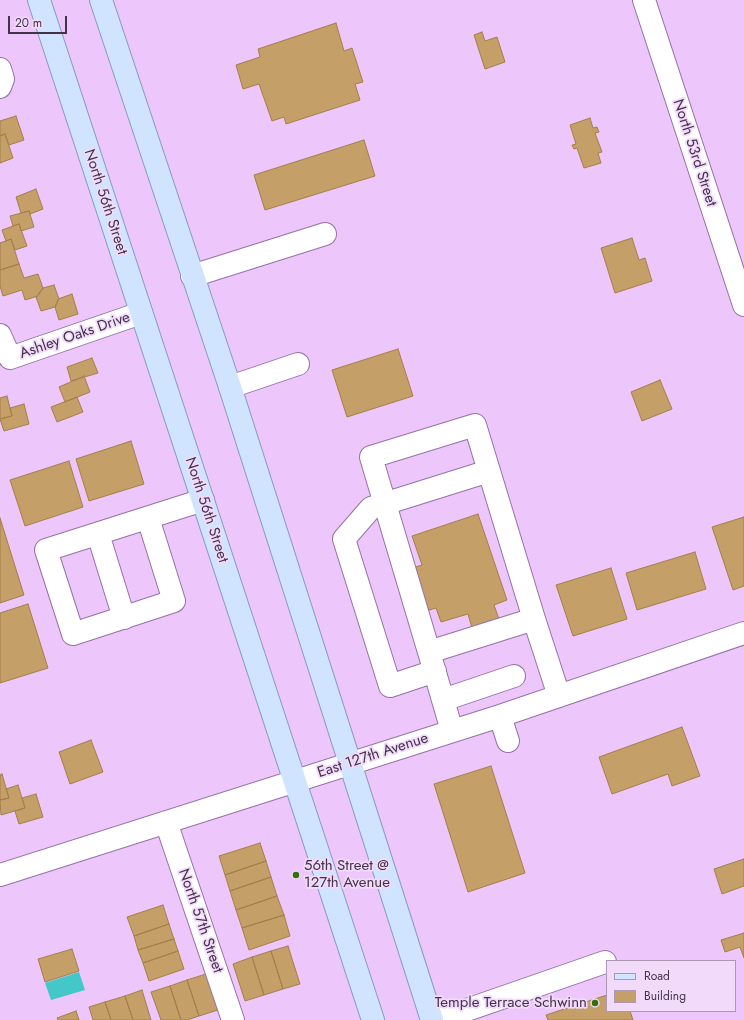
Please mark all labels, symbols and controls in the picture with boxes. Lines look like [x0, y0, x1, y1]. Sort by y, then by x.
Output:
scale bar [10, 8, 69, 34]
text: 20 m [15, 14, 42, 32]
street label: North 53rd Street [668, 97, 720, 209]
street label: North 56th Street [79, 147, 131, 257]
street label: Ashley Oaks Drive [18, 309, 132, 363]
street label: North 56th Street [180, 455, 232, 565]
street label: East 127th Avenue [315, 730, 431, 782]
place label: 56th Street @ 127th Avenue [304, 857, 390, 892]
street label: North 57th Street [174, 867, 226, 975]
marker: 56th Street @ 127th Avenue [291, 870, 301, 880]
legend [606, 960, 736, 1012]
text: Road [644, 967, 670, 985]
text: Building [644, 987, 686, 1005]
place label: Temple Terrace Schwinn [435, 994, 587, 1012]
marker: Temple Terrace Schwinn [590, 998, 600, 1008]

